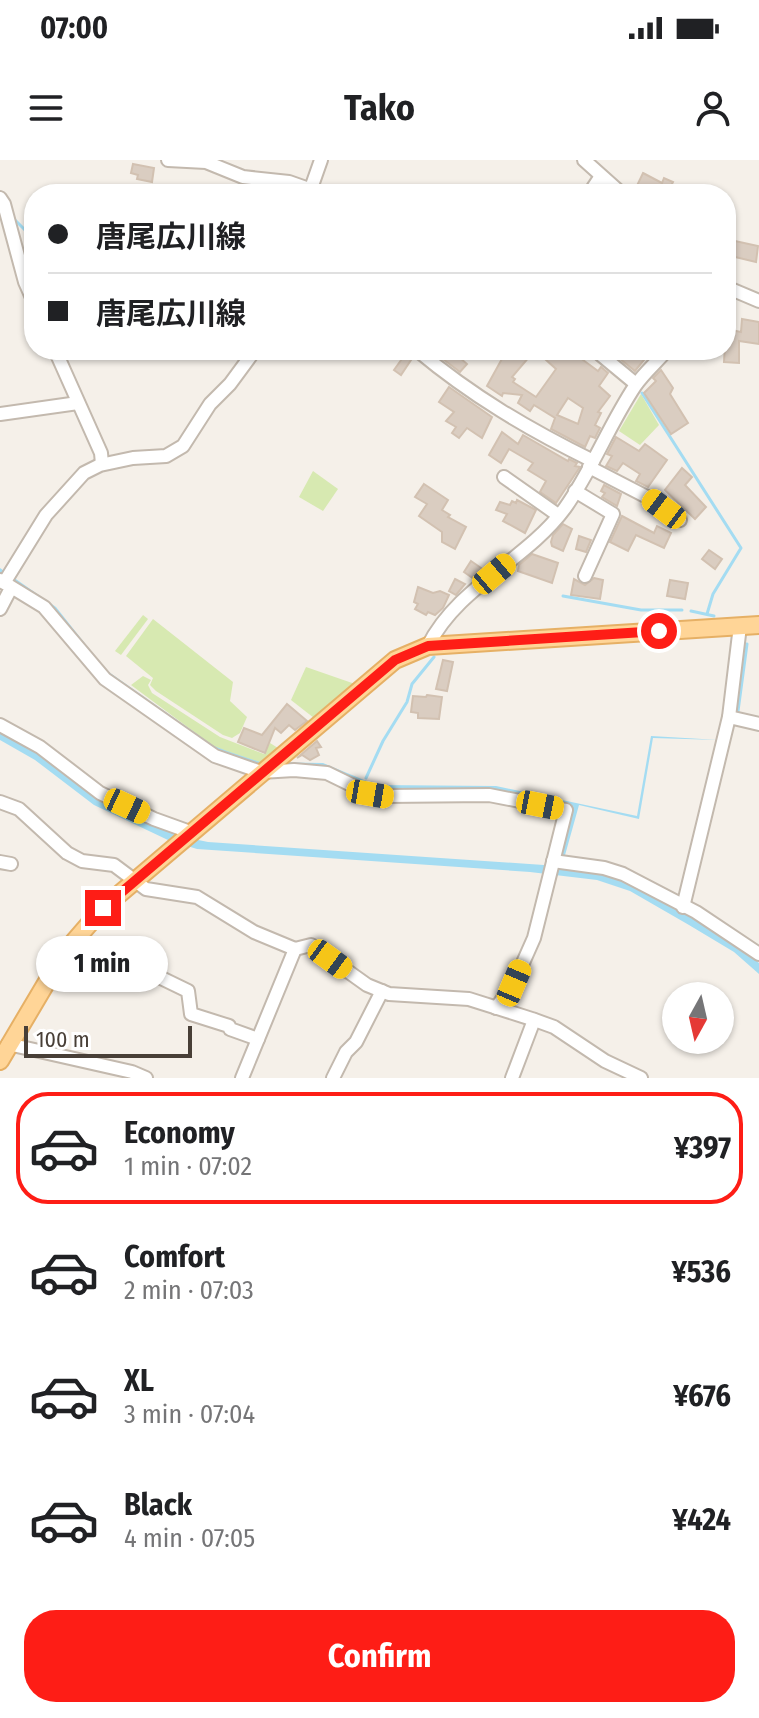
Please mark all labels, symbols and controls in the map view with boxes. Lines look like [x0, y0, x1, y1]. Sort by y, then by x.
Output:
text: 07:00 [40, 10, 108, 46]
icon: menu [24, 86, 68, 130]
text: Tako [344, 86, 415, 130]
icon: person [691, 86, 735, 130]
text: 唐尾広川線 [96, 219, 246, 255]
text: 唐尾広川線 [96, 296, 246, 332]
car [638, 485, 690, 533]
car [468, 549, 520, 599]
route start [641, 613, 677, 649]
car [344, 778, 396, 810]
car [100, 785, 154, 827]
car [514, 789, 566, 821]
route end [85, 890, 121, 926]
car [304, 935, 356, 983]
callout: 1 min [37, 936, 169, 992]
text: 1 min [74, 948, 130, 979]
car [494, 956, 534, 1010]
north arrow [662, 982, 734, 1054]
map controls [662, 982, 734, 1054]
scale bar [24, 1022, 192, 1058]
text: 100 m [36, 1026, 90, 1053]
icon: car [28, 1112, 100, 1184]
text: Economy [124, 1115, 235, 1151]
text: ¥397 [674, 1130, 731, 1166]
text: 1 min · 07:02 [124, 1151, 252, 1182]
icon: car [28, 1236, 100, 1308]
text: Comfort [124, 1239, 225, 1275]
text: ¥536 [671, 1254, 731, 1290]
text: 2 min · 07:03 [124, 1275, 254, 1306]
icon: car [28, 1360, 100, 1432]
text: XL [124, 1363, 154, 1399]
text: ¥676 [673, 1378, 731, 1414]
text: 3 min · 07:04 [124, 1399, 255, 1430]
icon: car [28, 1484, 100, 1556]
text: Black [124, 1487, 192, 1523]
text: ¥424 [672, 1502, 731, 1538]
text: 4 min · 07:05 [124, 1523, 255, 1554]
button: Confirm [24, 1610, 735, 1702]

